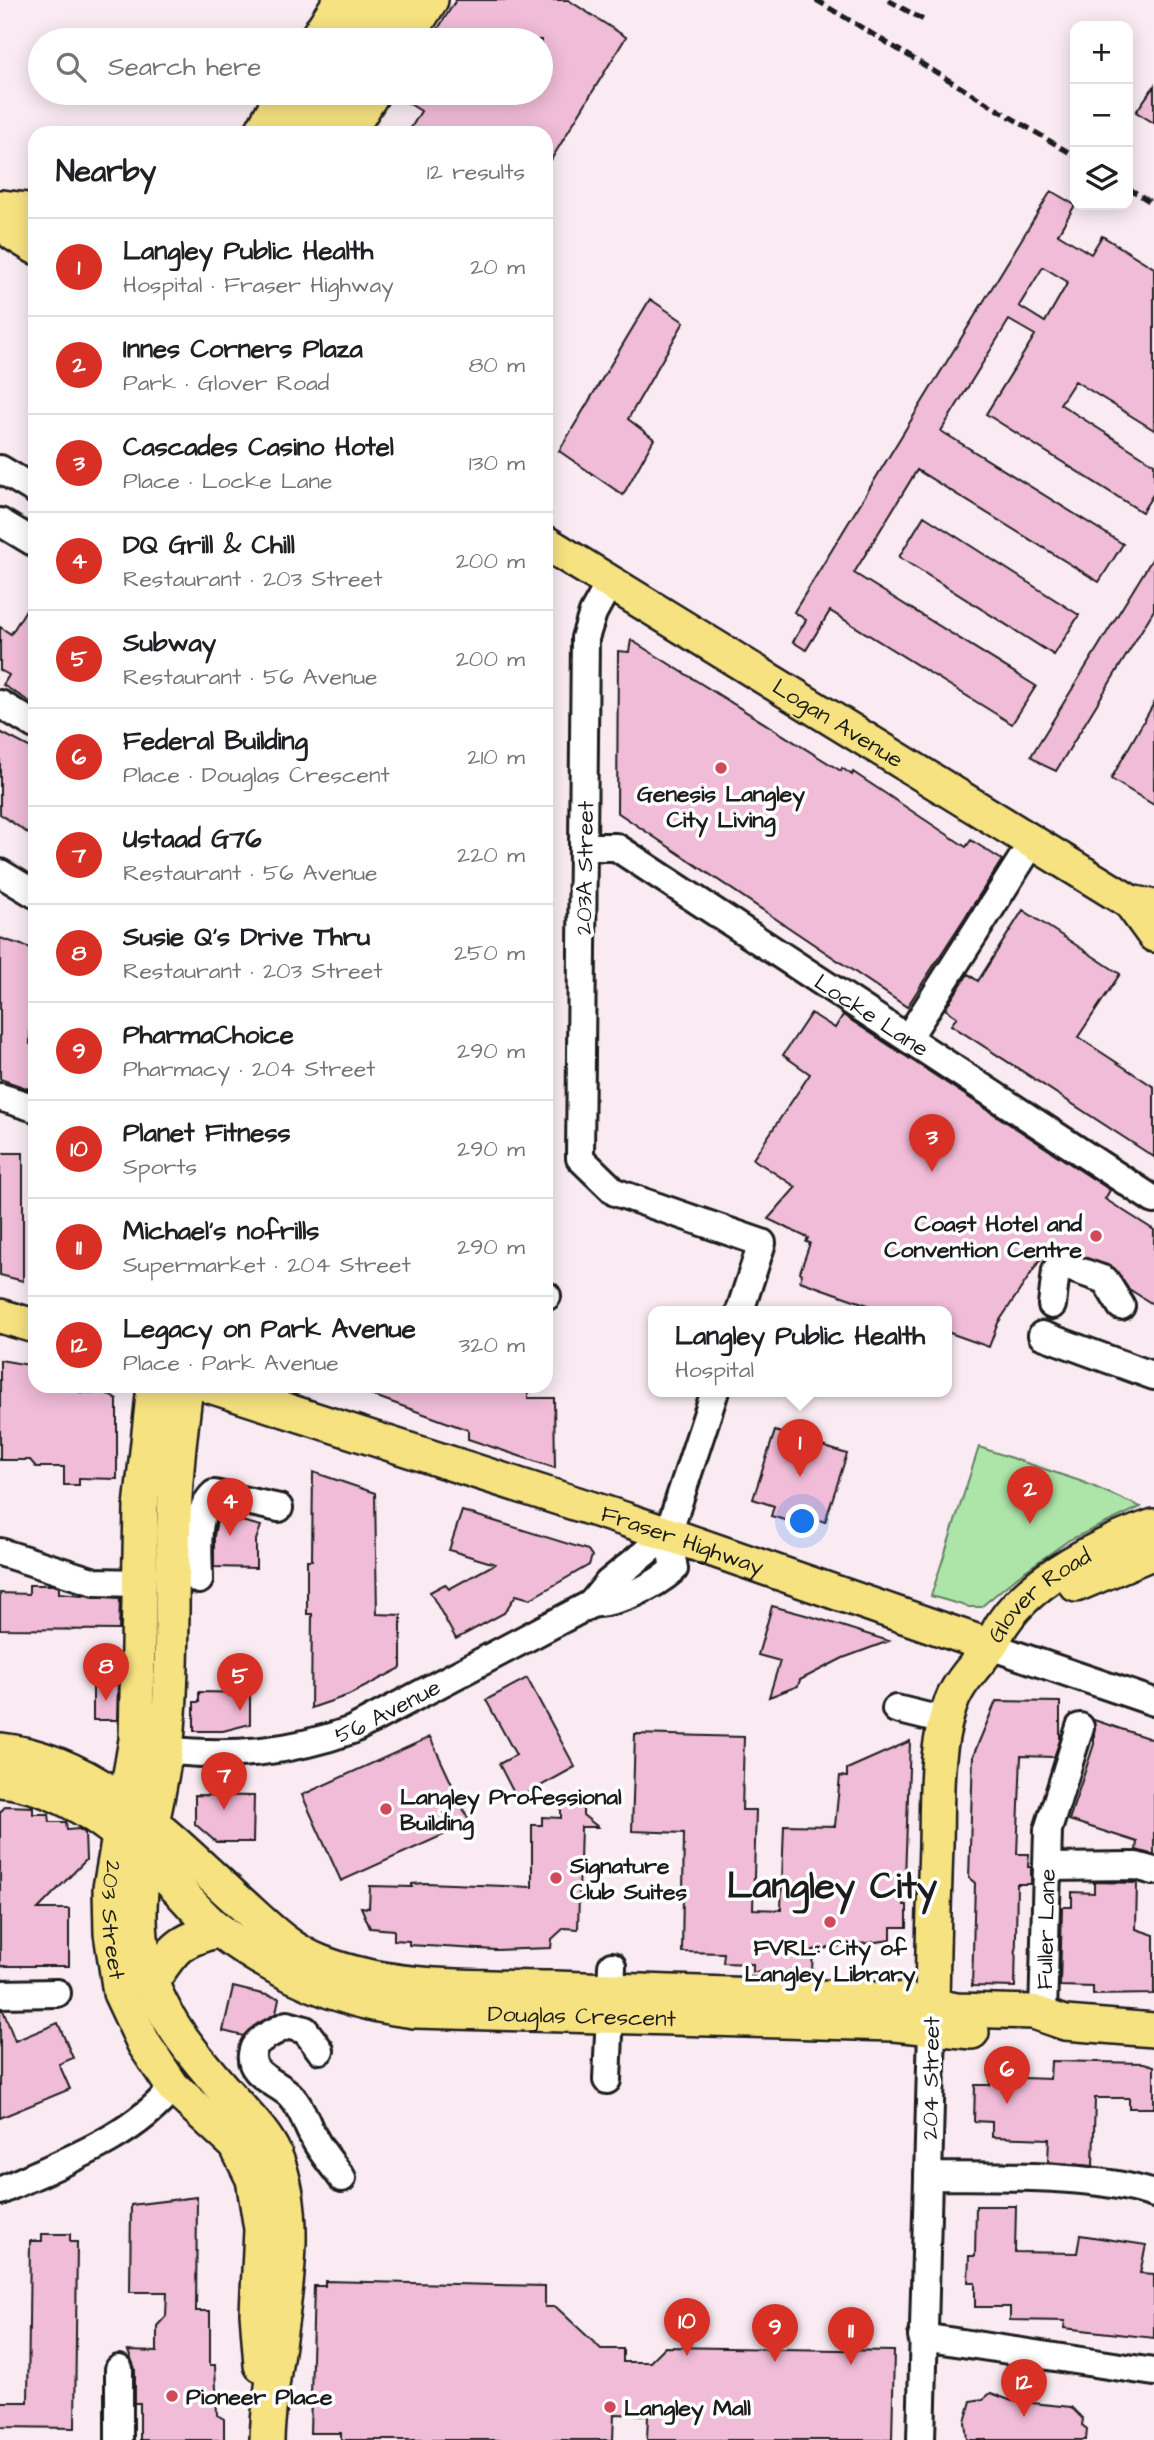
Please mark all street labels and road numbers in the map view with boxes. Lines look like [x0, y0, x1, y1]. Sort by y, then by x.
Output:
street label: Logan Avenue [766, 671, 909, 776]
street label: 203A Street [568, 800, 602, 935]
street label: Locke Lane [808, 966, 935, 1065]
street label: Fraser Highway [597, 1498, 768, 1584]
street label: Glover Road [980, 1540, 1097, 1648]
street label: 56 Avenue [331, 1671, 446, 1752]
street label: 203 Street [93, 1858, 133, 1982]
street label: Fuller Lane [1029, 1868, 1064, 1990]
street label: Douglas Crescent [487, 1998, 677, 2035]
street label: 204 Street [914, 2015, 948, 2140]

